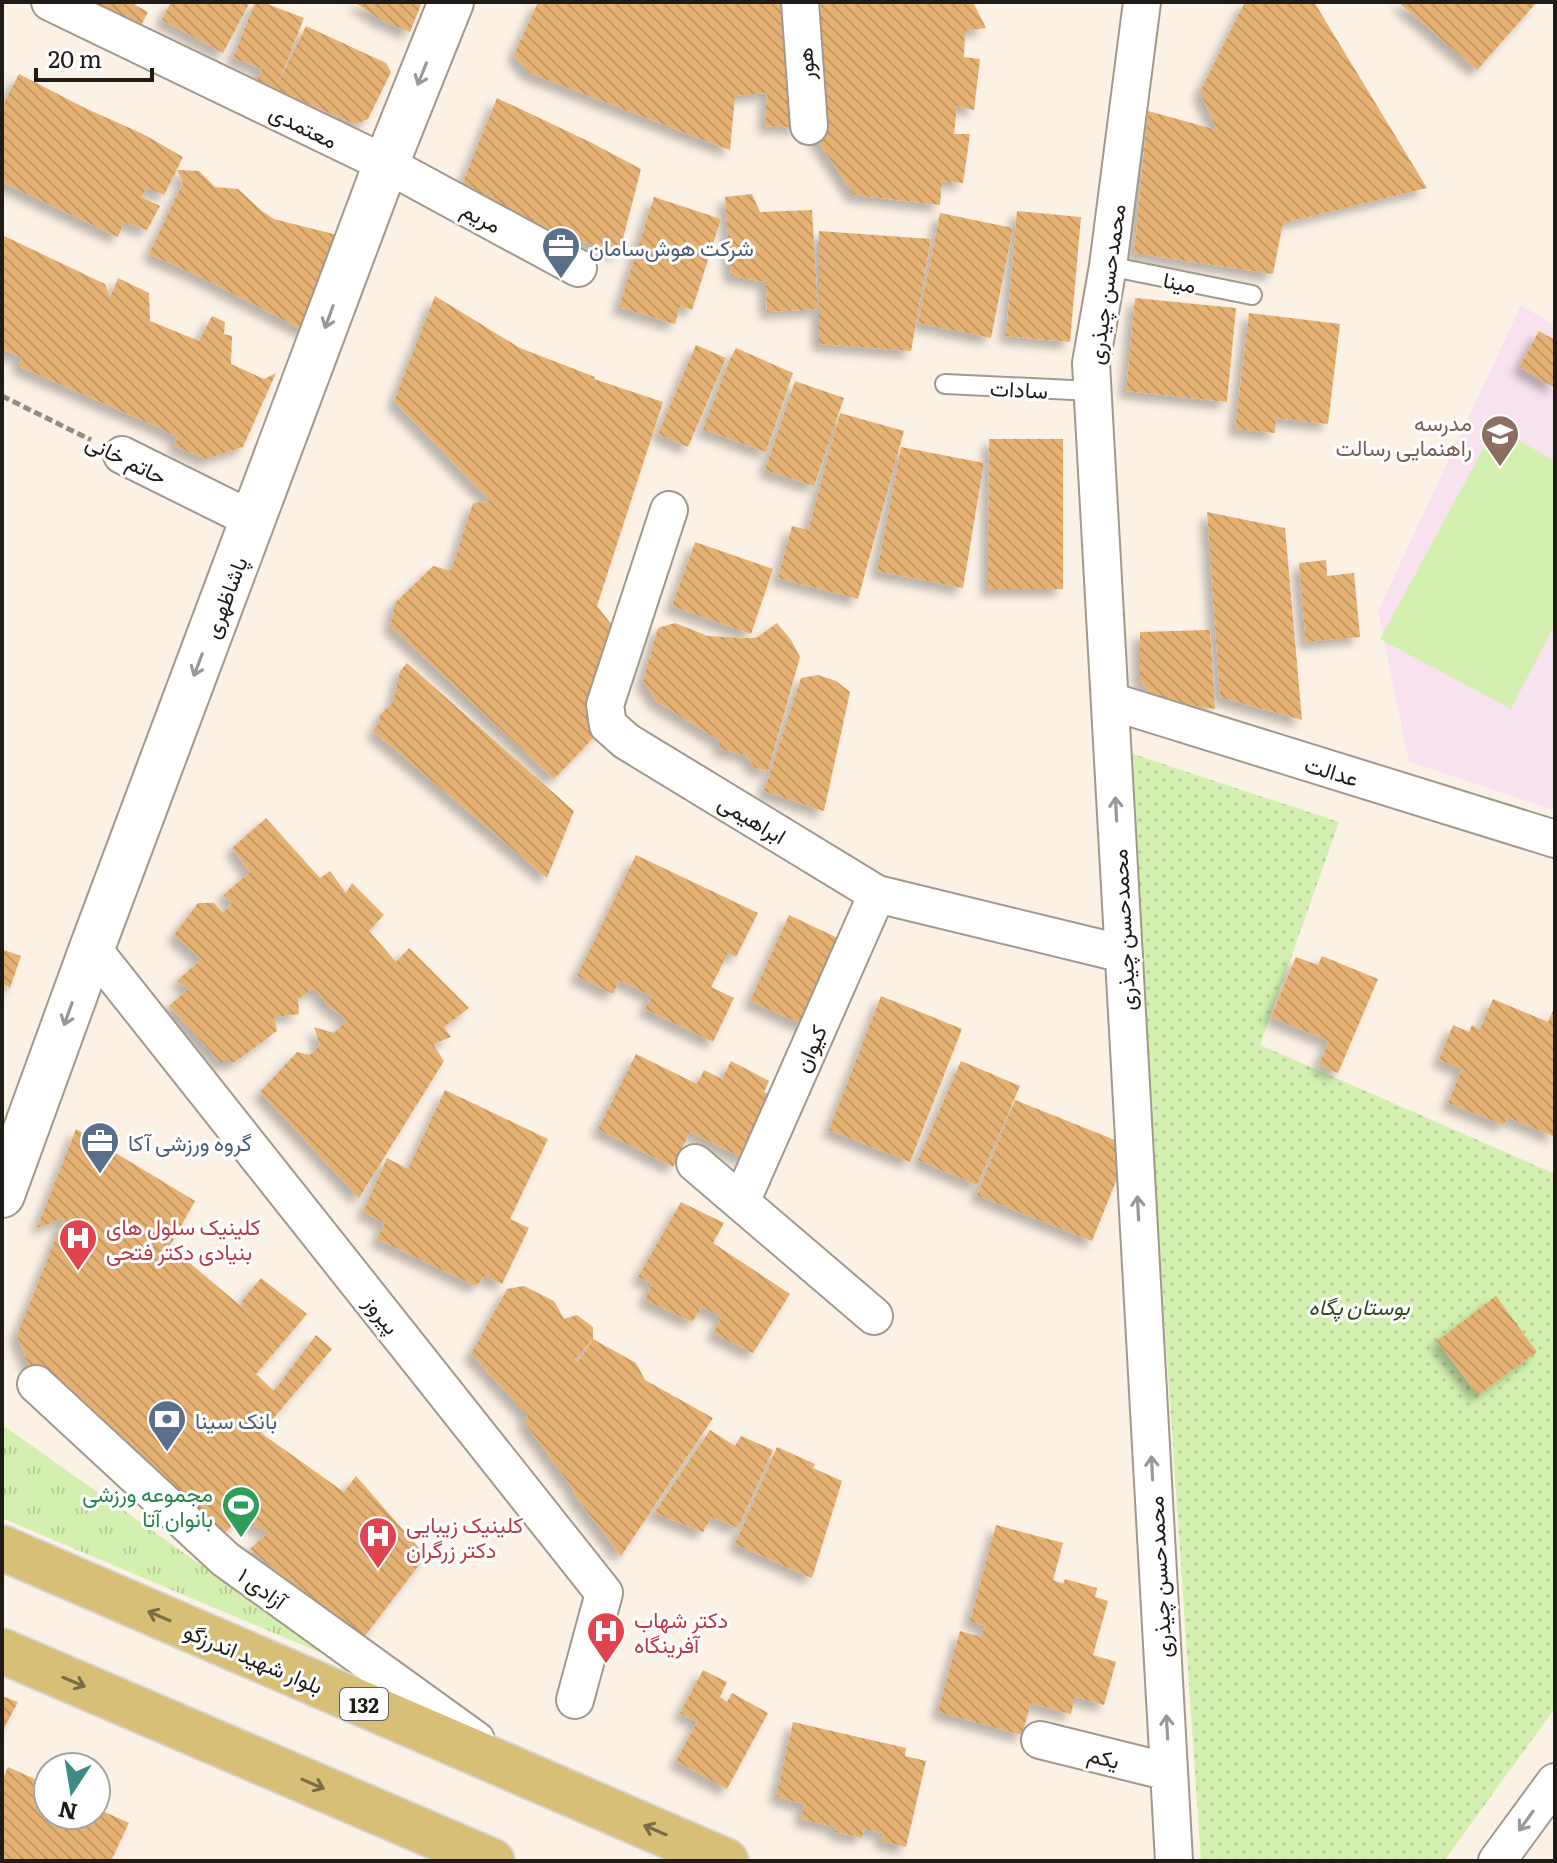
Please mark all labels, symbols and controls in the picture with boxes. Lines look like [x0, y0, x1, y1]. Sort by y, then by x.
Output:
scale bar [36, 32, 152, 82]
text: 20 m [48, 40, 102, 75]
street label: هور [786, 47, 822, 82]
one-way arrow [414, 61, 428, 86]
street label: معتمدی [264, 94, 344, 156]
street label: مریم [456, 192, 508, 240]
street label: محمدحسن چیذری [1077, 201, 1133, 367]
office icon: شرکت هوش‌سامان [540, 225, 582, 280]
place label: شرکت هوش‌سامان [589, 230, 754, 263]
street label: مینا [1161, 262, 1199, 300]
one-way arrow [320, 304, 335, 329]
street label: سادات [989, 370, 1049, 406]
place label: مدرسه راهنمایی رسالت [1336, 405, 1472, 463]
school or university icon: مدرسه راهنمایی رسالت [1479, 413, 1521, 468]
street label: حاتم خانی [81, 424, 173, 492]
street label: پاشاظهری [193, 551, 255, 643]
one-way arrow [190, 652, 204, 677]
street label: عدالت [1301, 746, 1363, 794]
street label: ابراهیمی [713, 785, 793, 851]
one-way arrow [1108, 796, 1123, 823]
street label: محمدحسن چیذری [1101, 848, 1143, 1012]
one-way arrow [60, 1001, 74, 1026]
street label: کیوان [784, 1019, 834, 1077]
office icon: گروه ورزشی آکا [79, 1120, 121, 1175]
place label: گروه ورزشی آکا [128, 1125, 252, 1158]
one-way arrow [1130, 1195, 1145, 1222]
place label: کلینیک سلول های بنیادی دکتر فتحی [106, 1209, 261, 1267]
hospital icon: کلینیک سلول های بنیادی دکتر فتحی [57, 1217, 99, 1272]
street label: پیروز [357, 1287, 409, 1341]
park label: بوستان پگاه [1309, 1289, 1410, 1322]
bank icon: بانک سینا [146, 1398, 188, 1453]
place label: بانک سینا [195, 1403, 277, 1436]
one-way arrow [1144, 1455, 1159, 1482]
place label: مجموعه ورزشی بانوان آتا [82, 1476, 213, 1534]
sports icon: مجموعه ورزشی بانوان آتا [220, 1484, 262, 1539]
street label: محمدحسن چیذری [1137, 1495, 1179, 1659]
place label: کلینیک زیبایی دکتر زرگران [406, 1507, 523, 1565]
hospital icon: کلینیک زیبایی دکتر زرگران [357, 1515, 399, 1570]
street label: آزادی ۱ [232, 1558, 296, 1617]
place label: دکتر شهاب آفرینگاه [634, 1602, 728, 1660]
one-way arrow [147, 1607, 172, 1622]
hospital icon: دکتر شهاب آفرینگاه [585, 1610, 627, 1665]
street label: بلوار شهید اندرزگو [179, 1613, 329, 1701]
one-way arrow [61, 1675, 86, 1690]
road number: 132 [340, 1688, 388, 1720]
one-way arrow [1159, 1714, 1174, 1741]
street label: یکم [1084, 1736, 1124, 1776]
north arrow [32, 1751, 112, 1831]
one-way arrow [300, 1778, 325, 1793]
text: N [55, 1794, 80, 1830]
one-way arrow [1518, 1810, 1534, 1832]
one-way arrow [643, 1822, 668, 1837]

